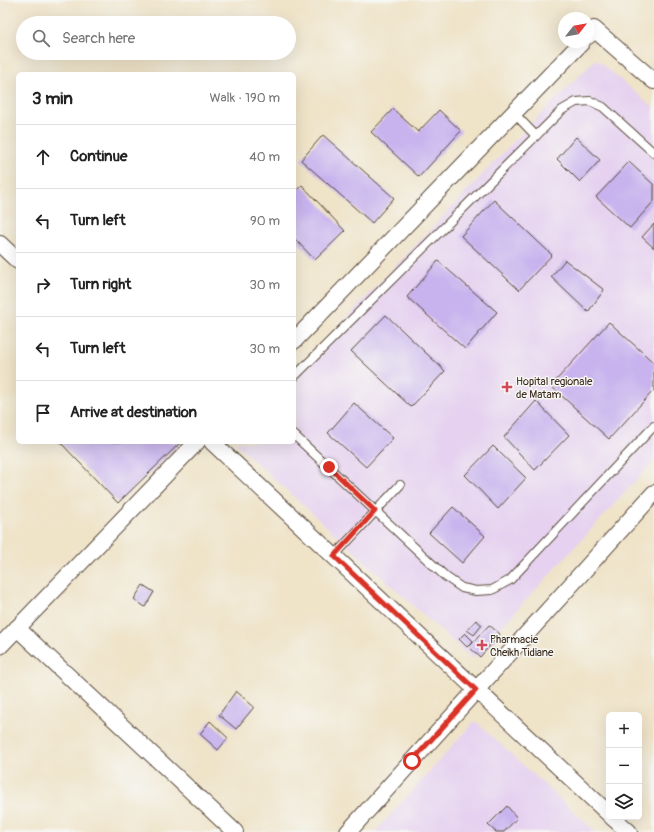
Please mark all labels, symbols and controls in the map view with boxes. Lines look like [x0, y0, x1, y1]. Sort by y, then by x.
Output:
north arrow [558, 12, 594, 48]
search box [16, 16, 296, 60]
icon: search [30, 27, 52, 49]
text: Search here [62, 29, 135, 48]
text: 3 min [32, 88, 73, 109]
text: Walk · 190 m [209, 90, 280, 106]
icon: ahead [32, 146, 54, 168]
text: Continue [70, 147, 128, 166]
text: 40 m [249, 149, 280, 165]
icon: left [32, 210, 54, 232]
text: Turn left [70, 211, 126, 230]
text: 90 m [250, 213, 280, 229]
icon: right [32, 274, 54, 296]
text: Turn right [70, 275, 131, 294]
text: 30 m [250, 277, 280, 293]
icon: left [32, 338, 54, 360]
text: Turn left [70, 339, 126, 358]
text: 30 m [250, 341, 280, 357]
place label: Hopital regionale de Matam [516, 375, 593, 401]
marker: Hopital regionale de Matam [501, 381, 513, 393]
icon: arrive [32, 402, 54, 424]
text: Arrive at destination [70, 403, 197, 422]
route end [320, 458, 338, 476]
place label: Pharmacie Cheikh Tidiane [490, 633, 554, 659]
marker: Pharmacie Cheikh Tidiane [477, 640, 487, 650]
map controls [606, 712, 642, 820]
button: + [606, 712, 642, 748]
button: − [606, 748, 642, 784]
route start [403, 752, 421, 770]
button: layers [606, 784, 642, 820]

